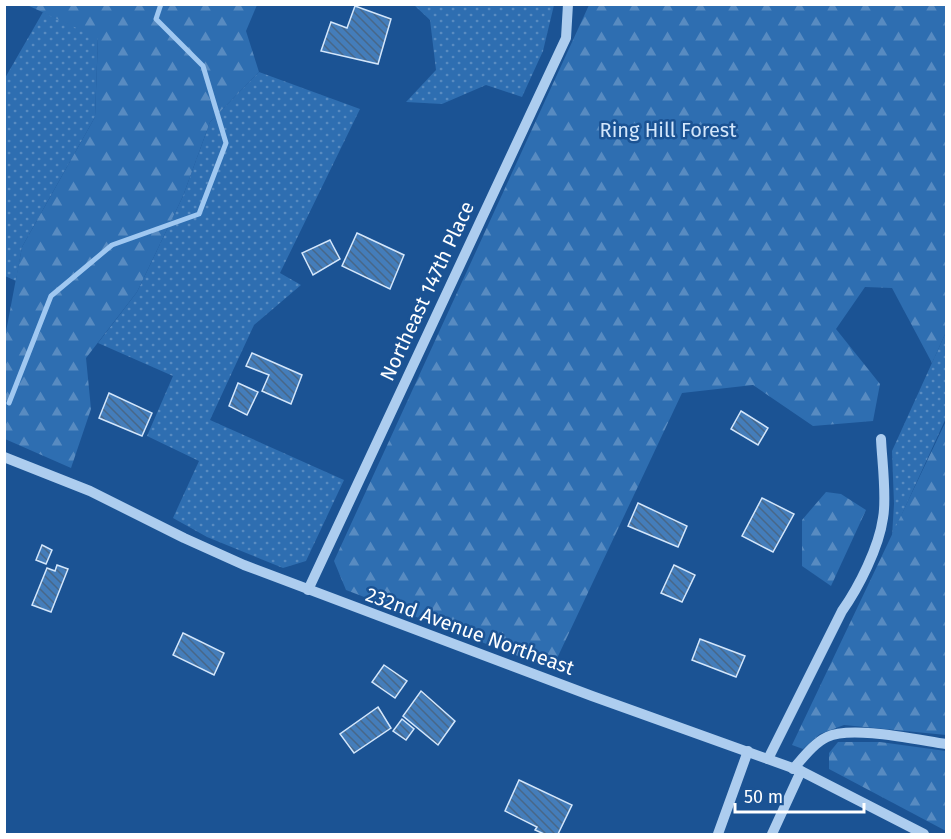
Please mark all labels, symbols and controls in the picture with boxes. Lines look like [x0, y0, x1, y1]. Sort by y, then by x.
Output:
park label: Ring Hill Forest [600, 118, 737, 142]
street label: Northeast 147th Place [375, 197, 479, 385]
street label: 232nd Avenue Northeast [362, 582, 578, 680]
scale bar [735, 776, 864, 814]
text: 50 m [744, 786, 783, 808]

